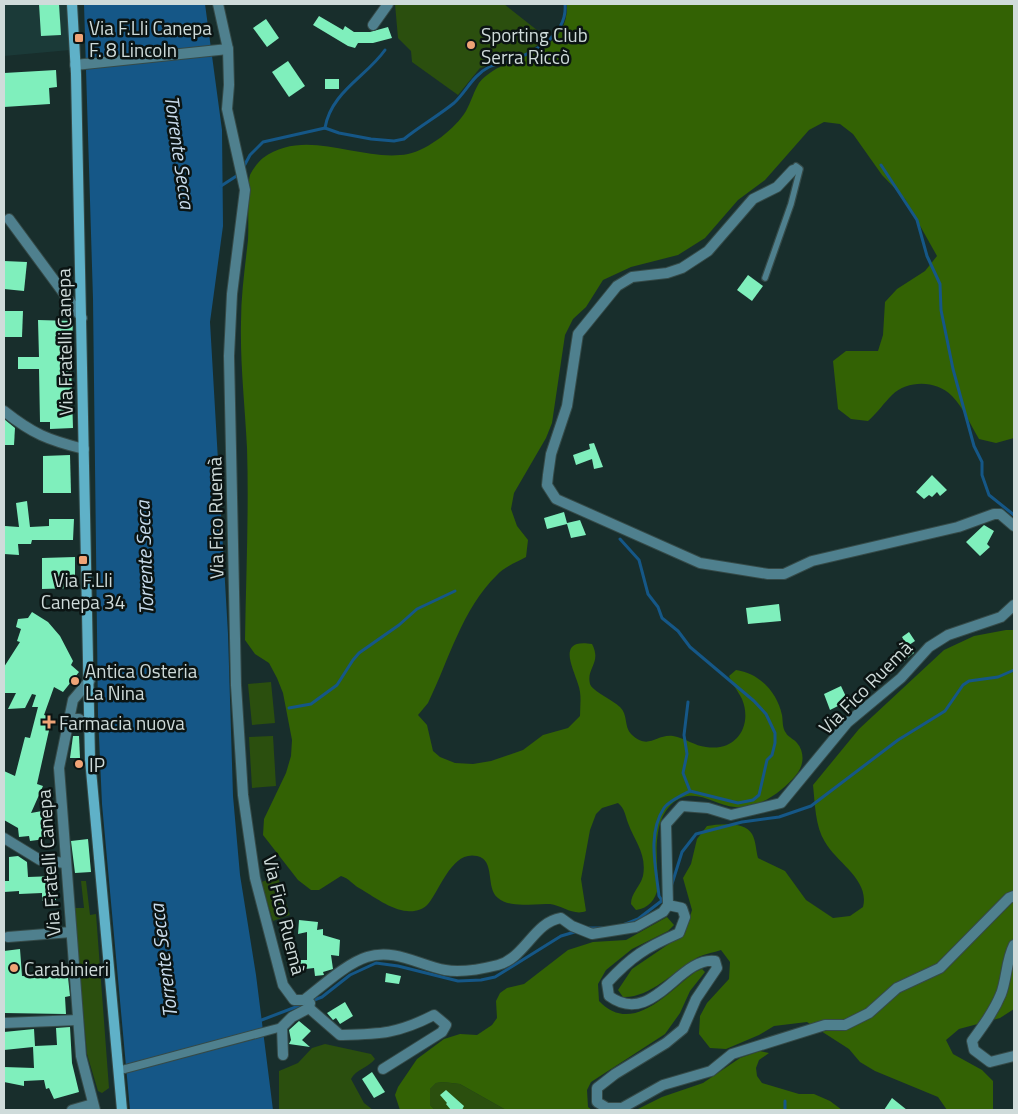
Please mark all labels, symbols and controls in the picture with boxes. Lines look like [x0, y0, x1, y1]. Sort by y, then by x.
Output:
place label: Via F.Lli Canepa F. 8 Lincoln [89, 13, 212, 64]
place label: Sporting Club Serra Riccò [481, 20, 588, 71]
marker: Via F.Lli Canepa F. 8 Lincoln [73, 32, 85, 44]
marker: Sporting Club Serra Riccò [465, 39, 477, 51]
water label: Torrente Secca [157, 93, 203, 212]
street label: Via Fratelli Canepa [48, 268, 80, 416]
street label: Via Fico Ruemà [199, 456, 231, 579]
water label: Torrente Secca [126, 499, 161, 616]
marker: Via F.Lli Canepa 34 [77, 554, 89, 566]
place label: Via F.Lli Canepa 34 [41, 565, 125, 616]
street label: Via Fico Ruemà [812, 633, 919, 740]
place label: Antica Osteria La Nina [85, 656, 198, 707]
marker: Antica Osteria La Nina [69, 675, 81, 687]
place label: Farmacia nuova [59, 708, 185, 737]
marker: Farmacia nuova [43, 716, 55, 728]
place label: IP [89, 750, 105, 779]
marker: IP [73, 758, 85, 770]
street label: Via Fratelli Canepa [28, 788, 68, 937]
street label: Via Fico Ruemà [256, 852, 314, 978]
water label: Torrente Secca [141, 901, 185, 1020]
place label: Carabinieri [24, 954, 109, 983]
marker: Carabinieri [8, 962, 20, 974]

